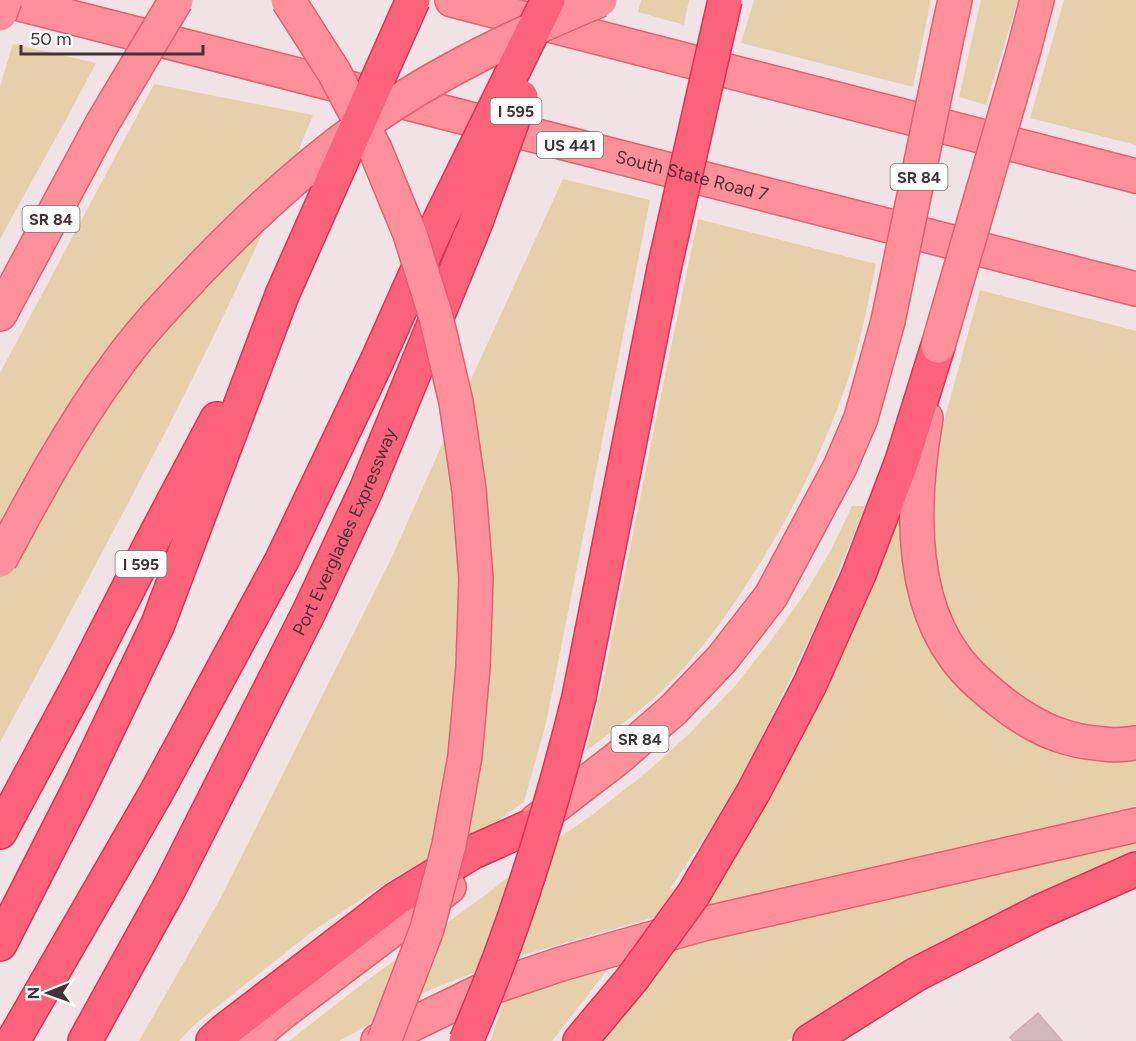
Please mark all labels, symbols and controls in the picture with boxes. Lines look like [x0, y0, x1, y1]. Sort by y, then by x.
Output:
scale bar [21, 18, 202, 56]
text: 50 m [30, 28, 72, 50]
road number: I 595 [490, 98, 542, 124]
road number: US 441 [537, 132, 603, 158]
street label: South State Road 7 [613, 146, 771, 206]
road number: SR 84 [890, 164, 948, 190]
road number: SR 84 [22, 206, 80, 232]
street label: Port Everglades Expressway [288, 424, 402, 639]
road number: I 595 [116, 551, 166, 577]
road number: SR 84 [612, 726, 668, 752]
north arrow [18, 963, 78, 1023]
text: N [24, 987, 43, 1000]

